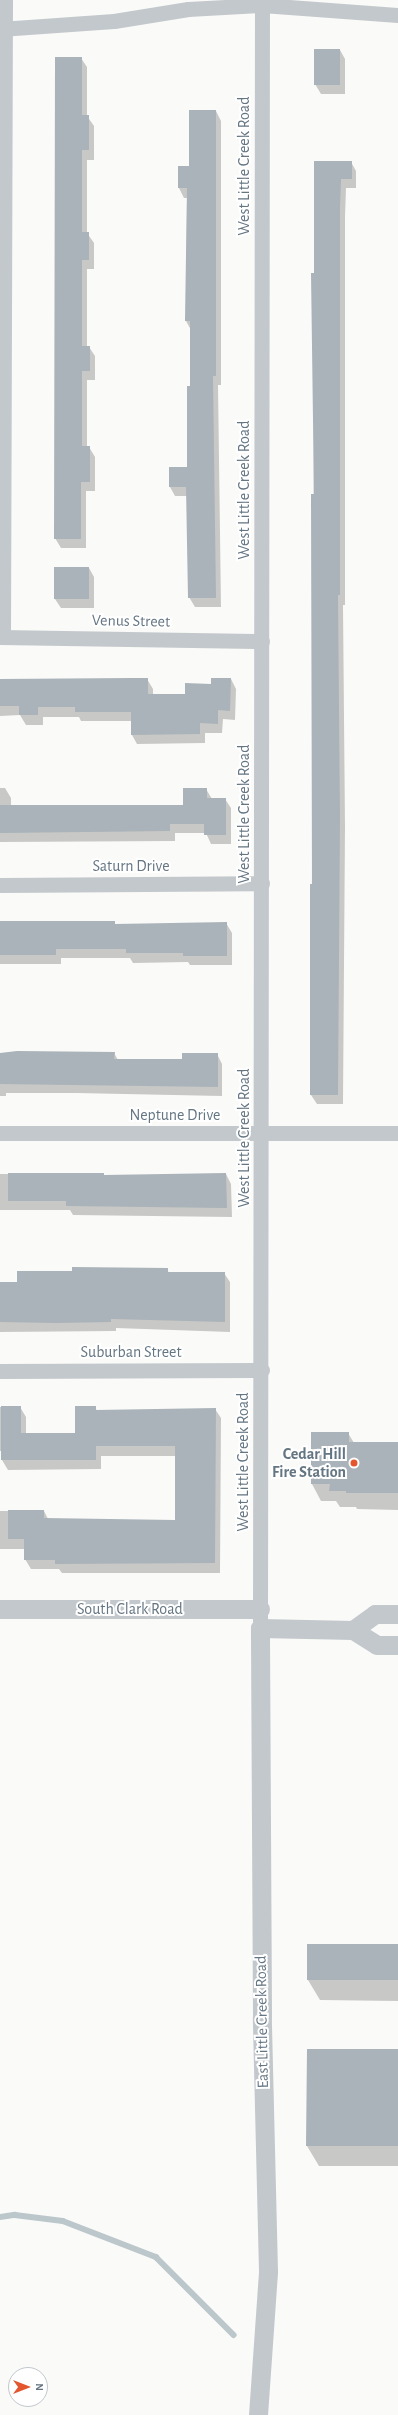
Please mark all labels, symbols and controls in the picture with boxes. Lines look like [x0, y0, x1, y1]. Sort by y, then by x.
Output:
street label: West Little Creek Road [234, 97, 254, 235]
street label: West Little Creek Road [234, 421, 254, 559]
street label: Venus Street [92, 611, 170, 631]
street label: West Little Creek Road [234, 745, 254, 883]
street label: Saturn Drive [92, 856, 170, 876]
street label: West Little Creek Road [234, 1069, 254, 1207]
street label: Neptune Drive [130, 1105, 220, 1125]
street label: Suburban Street [80, 1342, 182, 1362]
street label: West Little Creek Road [233, 1393, 253, 1531]
place label: Cedar Hill Fire Station [272, 1444, 346, 1482]
marker: Cedar Hill Fire Station [349, 1458, 359, 1468]
street label: South Clark Road [77, 1599, 183, 1619]
street label: East Little Creek Road [251, 1955, 273, 2089]
north arrow [8, 2367, 48, 2407]
text: N [34, 2383, 45, 2391]

